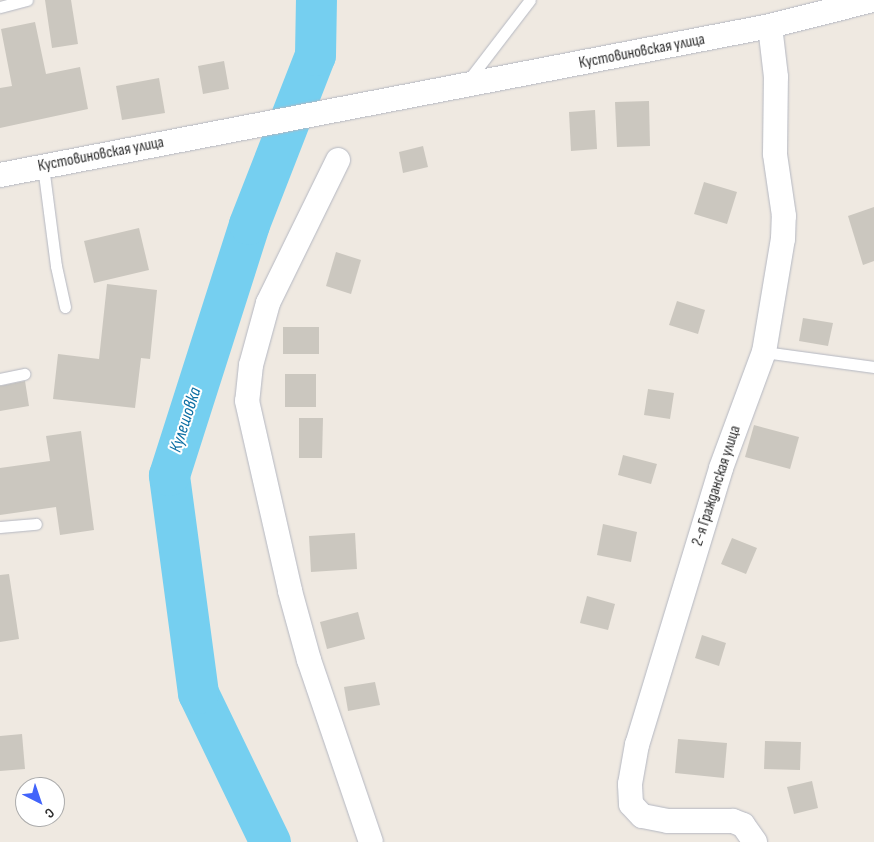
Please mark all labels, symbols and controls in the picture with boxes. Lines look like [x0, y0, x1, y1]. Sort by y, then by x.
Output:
street label: Кустовиновская улица [577, 30, 707, 74]
street label: Кустовиновская улица [36, 133, 166, 177]
water label: Кулешовка [165, 385, 207, 455]
street label: 2-я Гражданская улица [689, 423, 745, 549]
north arrow [15, 777, 65, 827]
text: С [41, 804, 58, 822]

